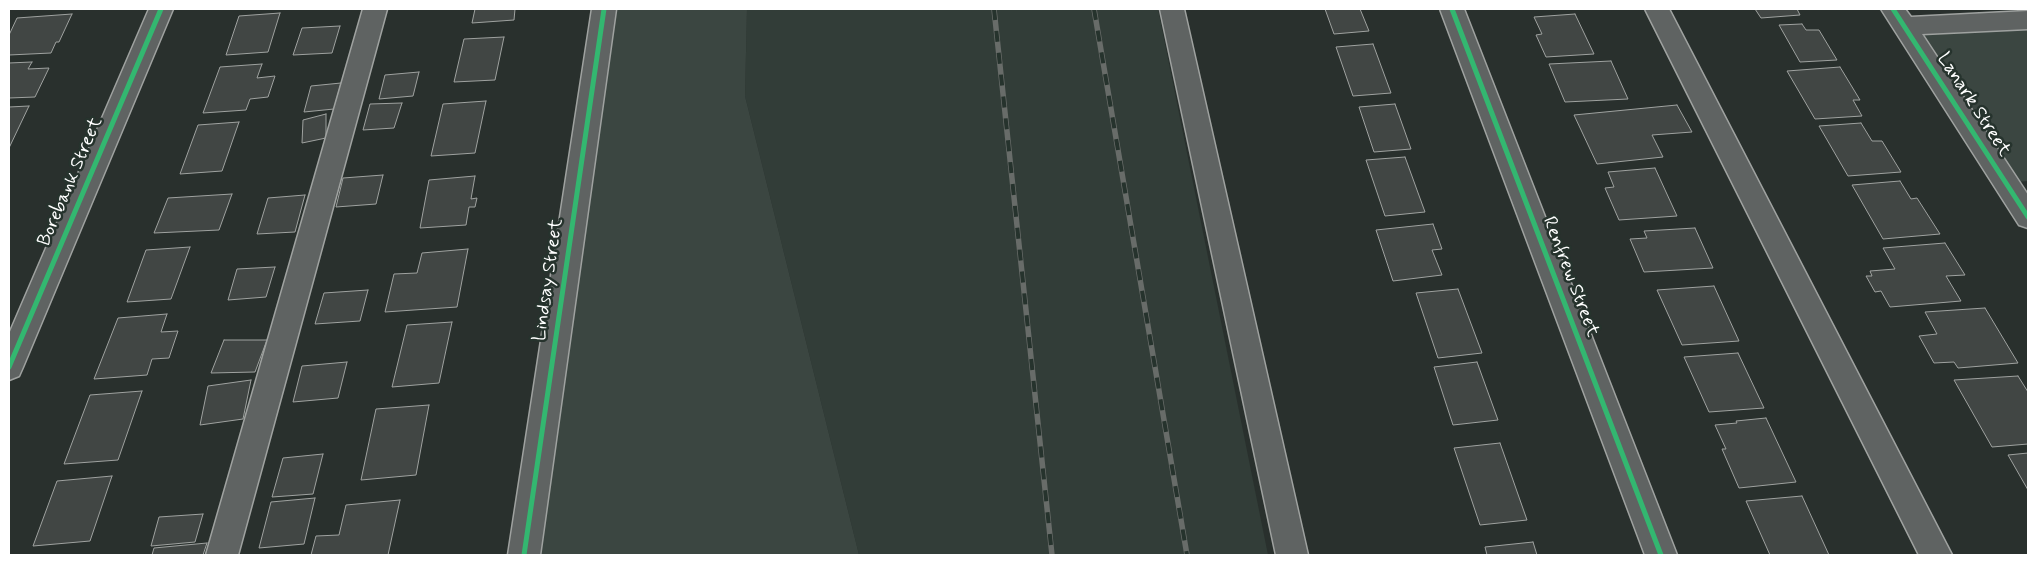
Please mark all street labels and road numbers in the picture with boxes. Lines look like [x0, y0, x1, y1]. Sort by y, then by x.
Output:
street label: Lanark Street [1931, 49, 2015, 161]
street label: Borebank Street [34, 114, 108, 250]
street label: Renfrew Street [1537, 214, 1603, 340]
street label: Lindsay Street [529, 217, 569, 343]

